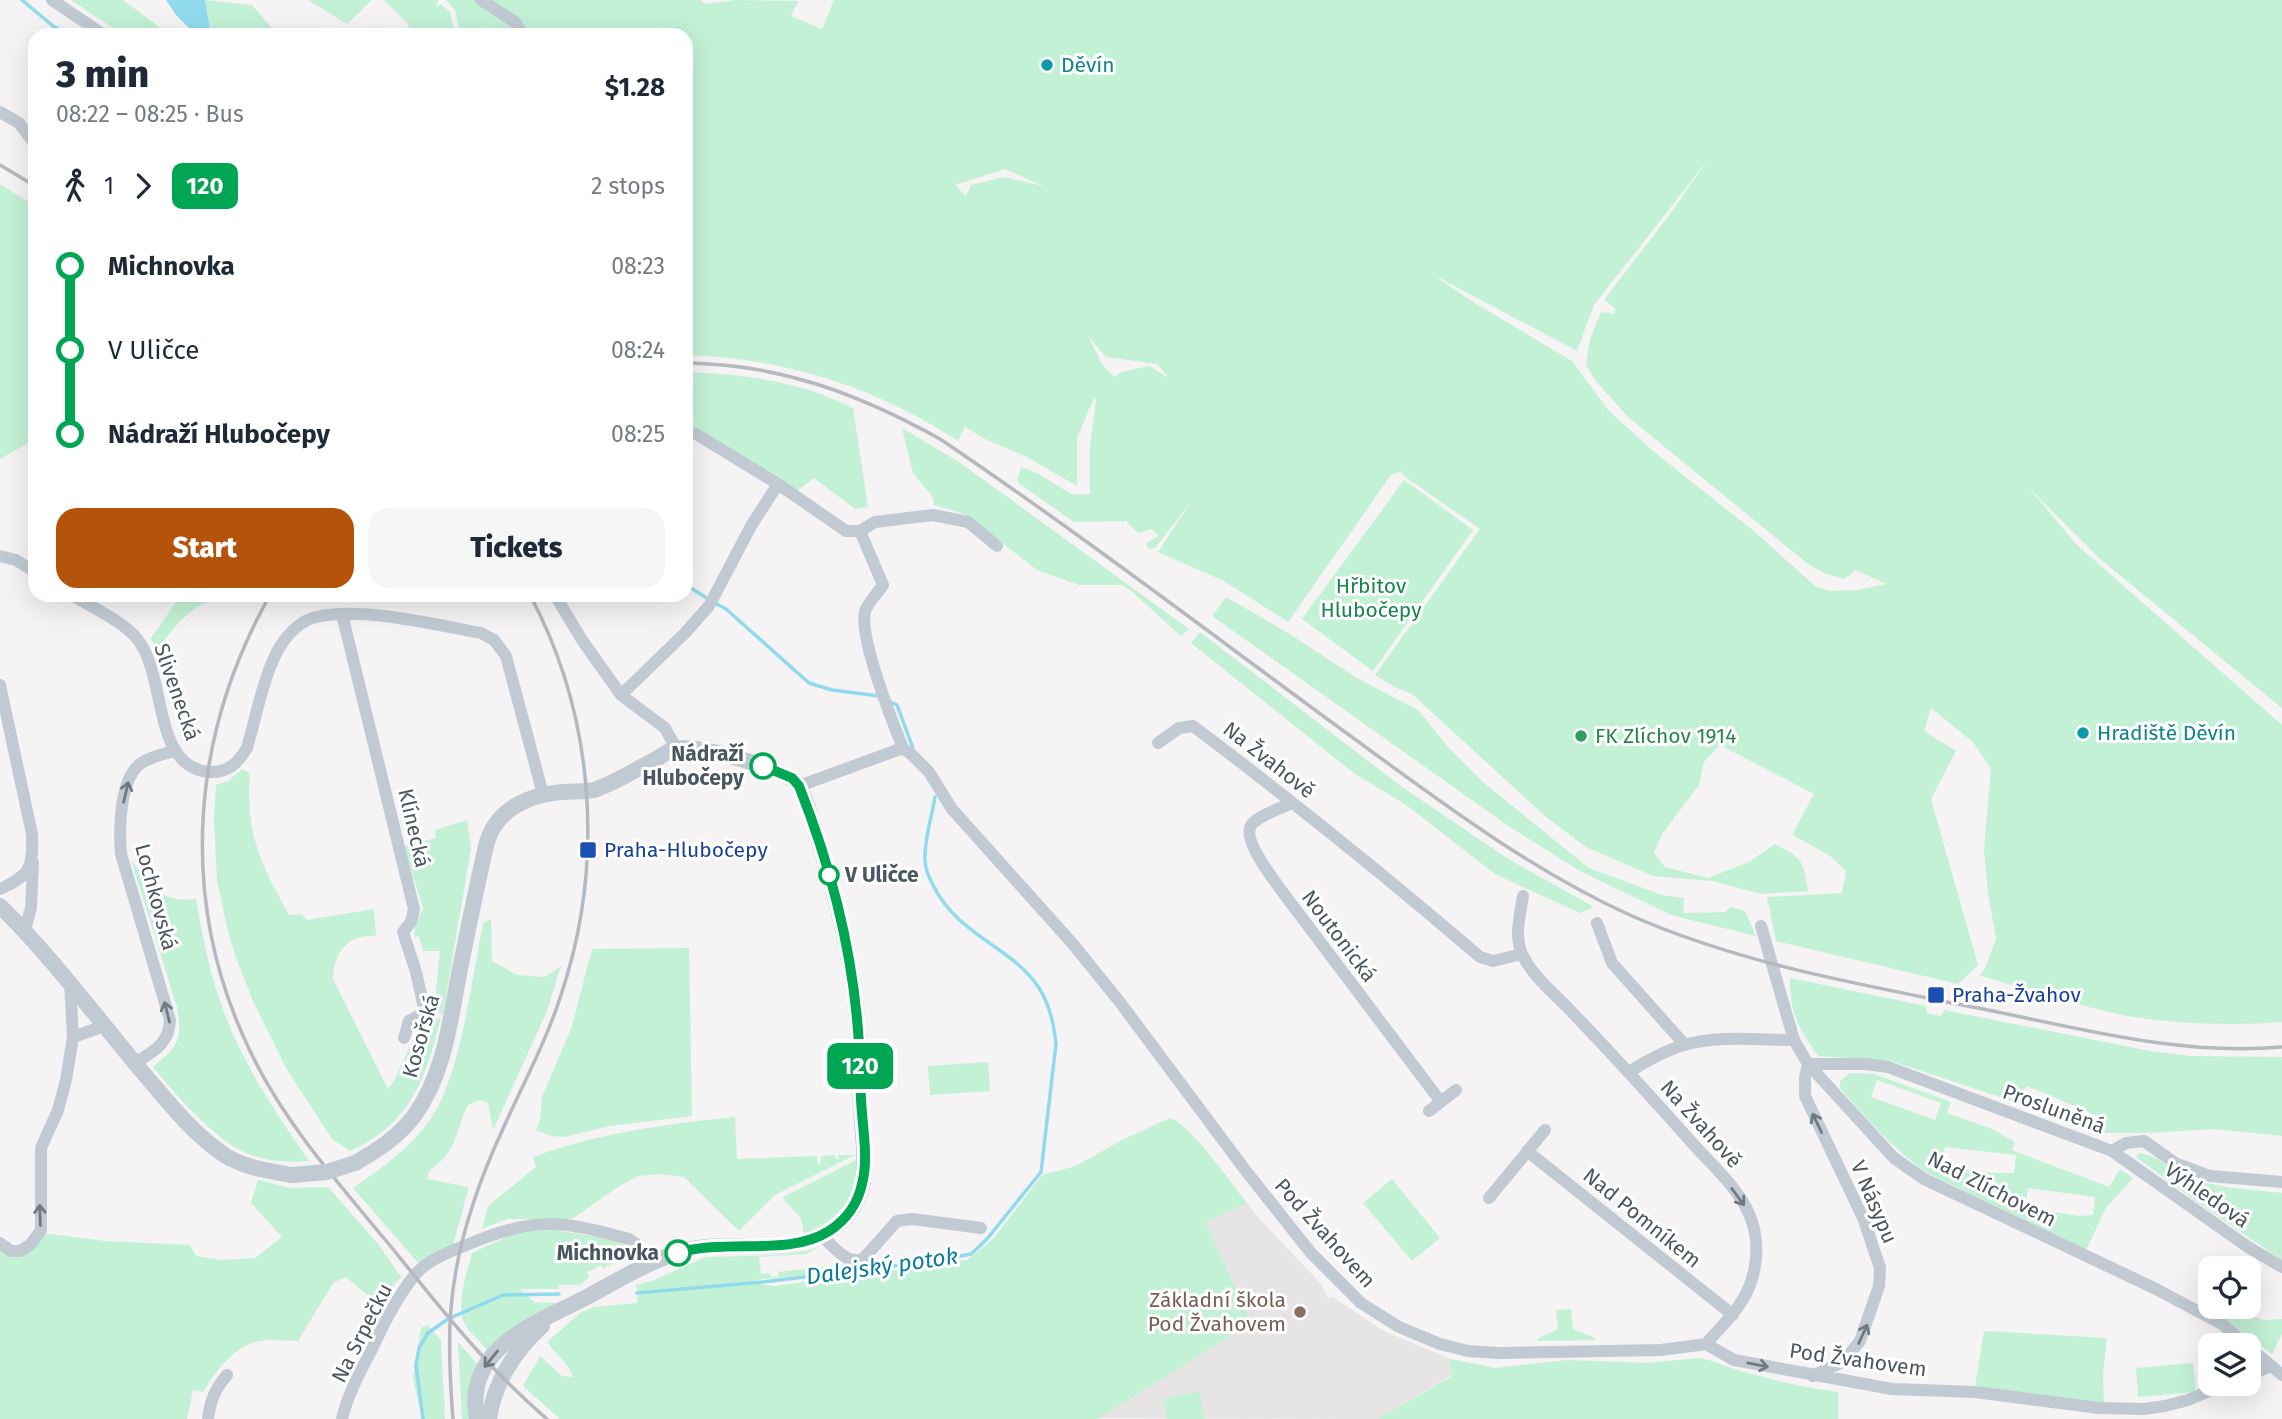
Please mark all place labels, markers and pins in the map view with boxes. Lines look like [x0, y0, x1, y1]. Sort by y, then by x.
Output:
place label: Děvín [1061, 52, 1114, 78]
marker: Děvín [1039, 57, 1055, 73]
place label: Hradiště Děvín [2097, 720, 2236, 746]
place label: FK Zlíchov 1914 [1595, 723, 1736, 749]
marker: Hradiště Děvín [2075, 725, 2091, 741]
marker: FK Zlíchov 1914 [1573, 728, 1589, 744]
place label: Nádraží Hlubočepy [642, 741, 744, 791]
marker: Nádraží Hlubočepy [750, 753, 776, 779]
place label: Praha-Hlubočepy [604, 837, 768, 863]
marker: Praha-Hlubočepy [578, 840, 598, 860]
place label: V Uličce [844, 862, 919, 888]
marker: V Uličce [819, 865, 839, 885]
place label: Praha-Žvahov [1952, 982, 2081, 1008]
marker: Praha-Žvahov [1926, 985, 1946, 1005]
place label: Michnovka [557, 1240, 659, 1266]
marker: Michnovka [665, 1240, 691, 1266]
place label: Základní škola Pod Žvahovem [1148, 1287, 1286, 1337]
marker: Základní škola Pod Žvahovem [1292, 1304, 1308, 1320]

